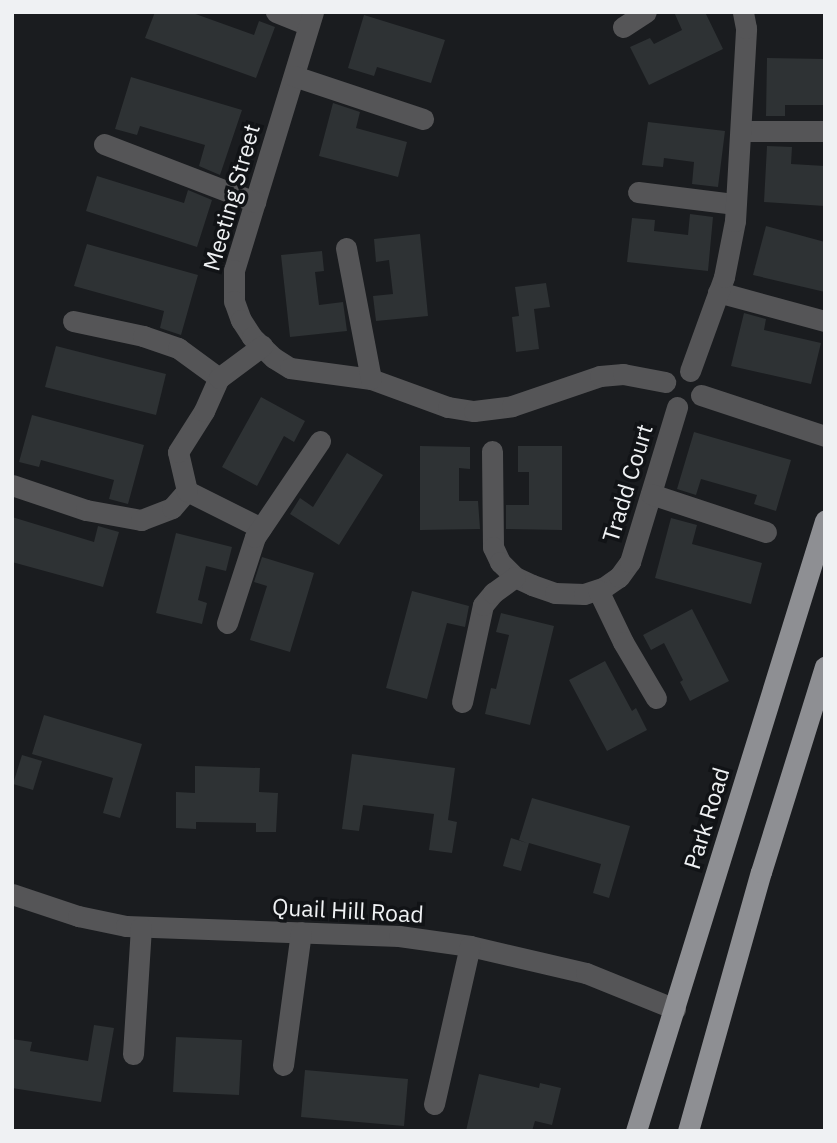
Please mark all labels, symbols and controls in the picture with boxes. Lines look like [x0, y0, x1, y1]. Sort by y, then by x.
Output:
street label: Meeting Street [197, 120, 265, 274]
street label: Tradd Court [596, 421, 658, 545]
street label: Park Road [677, 764, 735, 872]
street label: Quail Hill Road [271, 892, 425, 928]

